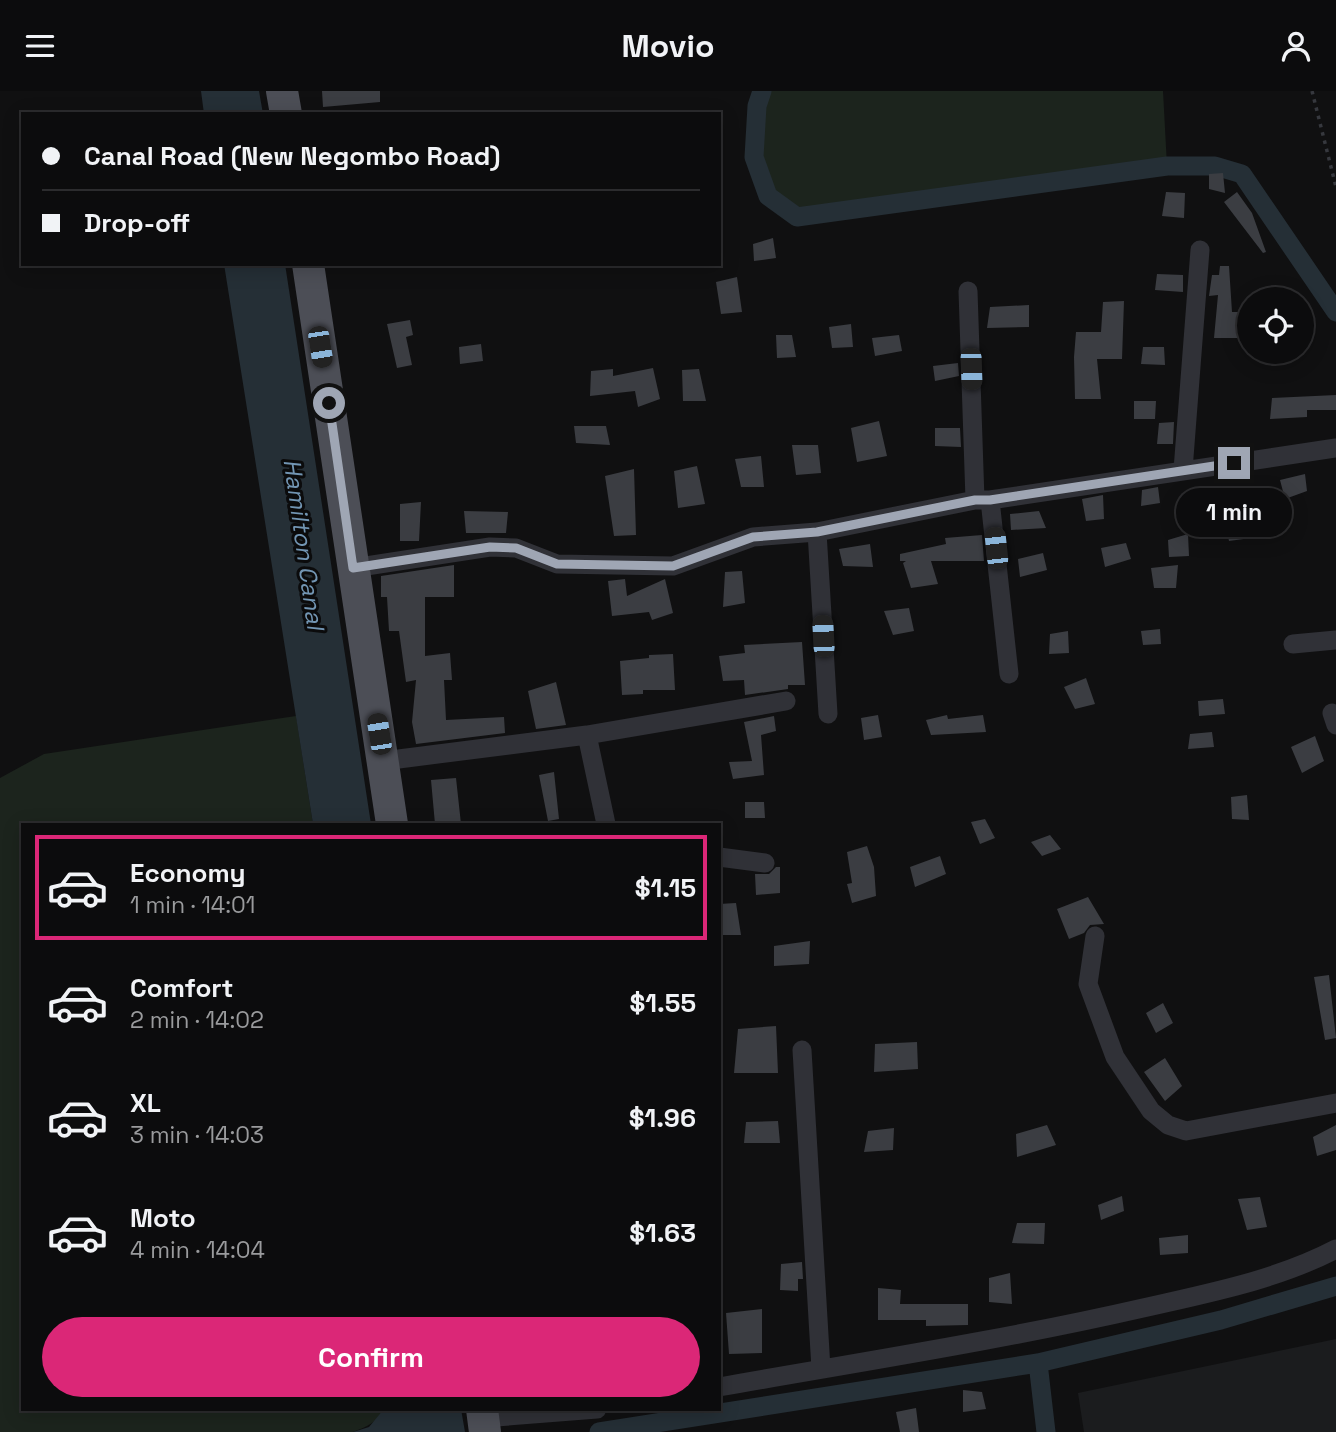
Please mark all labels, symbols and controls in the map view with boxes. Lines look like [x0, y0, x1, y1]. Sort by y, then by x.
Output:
text: Movio [622, 26, 715, 66]
icon: menu [21, 27, 59, 65]
icon: person [1277, 27, 1315, 65]
text: Canal Road (New Negombo Road) [84, 139, 500, 173]
text: Drop-off [84, 206, 190, 240]
map controls [1237, 287, 1314, 364]
button: locate [1237, 287, 1314, 364]
car [307, 325, 334, 369]
car [960, 348, 983, 390]
route start [313, 387, 345, 419]
route end [1218, 447, 1250, 479]
water label: Hamilton Canal [277, 457, 332, 634]
callout: 1 min [1176, 487, 1292, 537]
text: 1 min [1206, 497, 1262, 527]
car [984, 526, 1009, 570]
car [812, 614, 835, 658]
car [366, 712, 393, 756]
icon: car [46, 856, 109, 919]
text: Economy [130, 856, 246, 890]
text: $1.15 [635, 871, 696, 905]
text: 1 min · 14:01 [130, 890, 255, 920]
icon: car [46, 971, 109, 1034]
text: Comfort [130, 971, 233, 1005]
text: $1.55 [630, 986, 696, 1020]
text: 2 min · 14:02 [130, 1005, 264, 1035]
icon: car [46, 1086, 109, 1149]
text: XL [130, 1086, 161, 1120]
text: $1.96 [629, 1101, 696, 1135]
text: 3 min · 14:03 [130, 1120, 264, 1150]
icon: car [46, 1201, 109, 1264]
text: Moto [130, 1201, 196, 1235]
text: $1.63 [629, 1216, 696, 1250]
text: 4 min · 14:04 [130, 1235, 265, 1265]
button: Confirm [42, 1317, 700, 1397]

